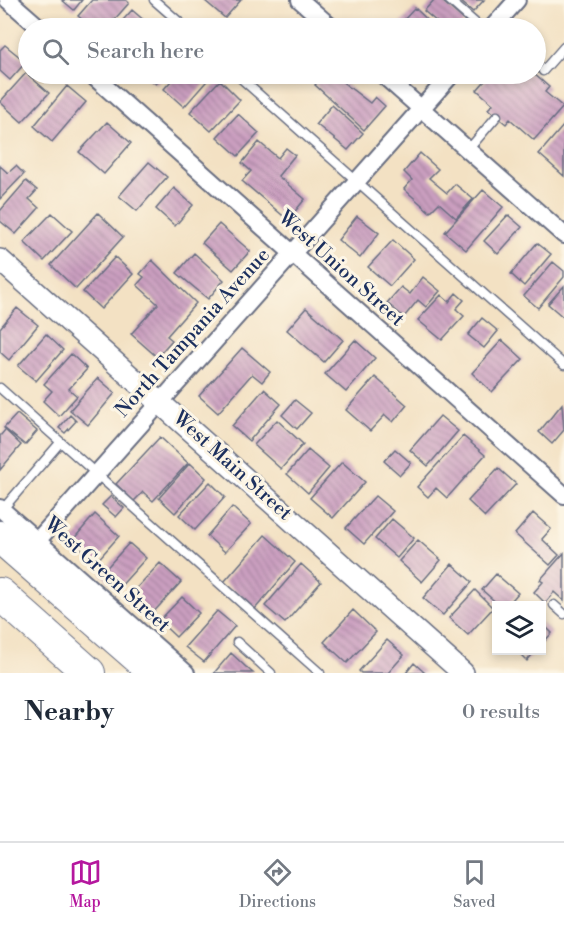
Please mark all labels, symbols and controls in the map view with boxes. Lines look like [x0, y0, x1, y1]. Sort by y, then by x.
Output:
search box [18, 18, 546, 84]
icon: search [39, 35, 72, 68]
text: Search here [87, 38, 204, 65]
street label: West Union Street [272, 205, 409, 332]
street label: North Tampania Avenue [110, 243, 276, 423]
street label: West Main Street [166, 405, 297, 526]
street label: West Green Street [38, 511, 175, 638]
map controls [492, 601, 546, 655]
button: layers [492, 601, 546, 655]
text: Nearby [24, 696, 114, 728]
text: 0 results [462, 700, 540, 725]
tab: Map [69, 856, 102, 912]
tab: Directions [239, 856, 316, 912]
tab: Saved [453, 856, 495, 912]

